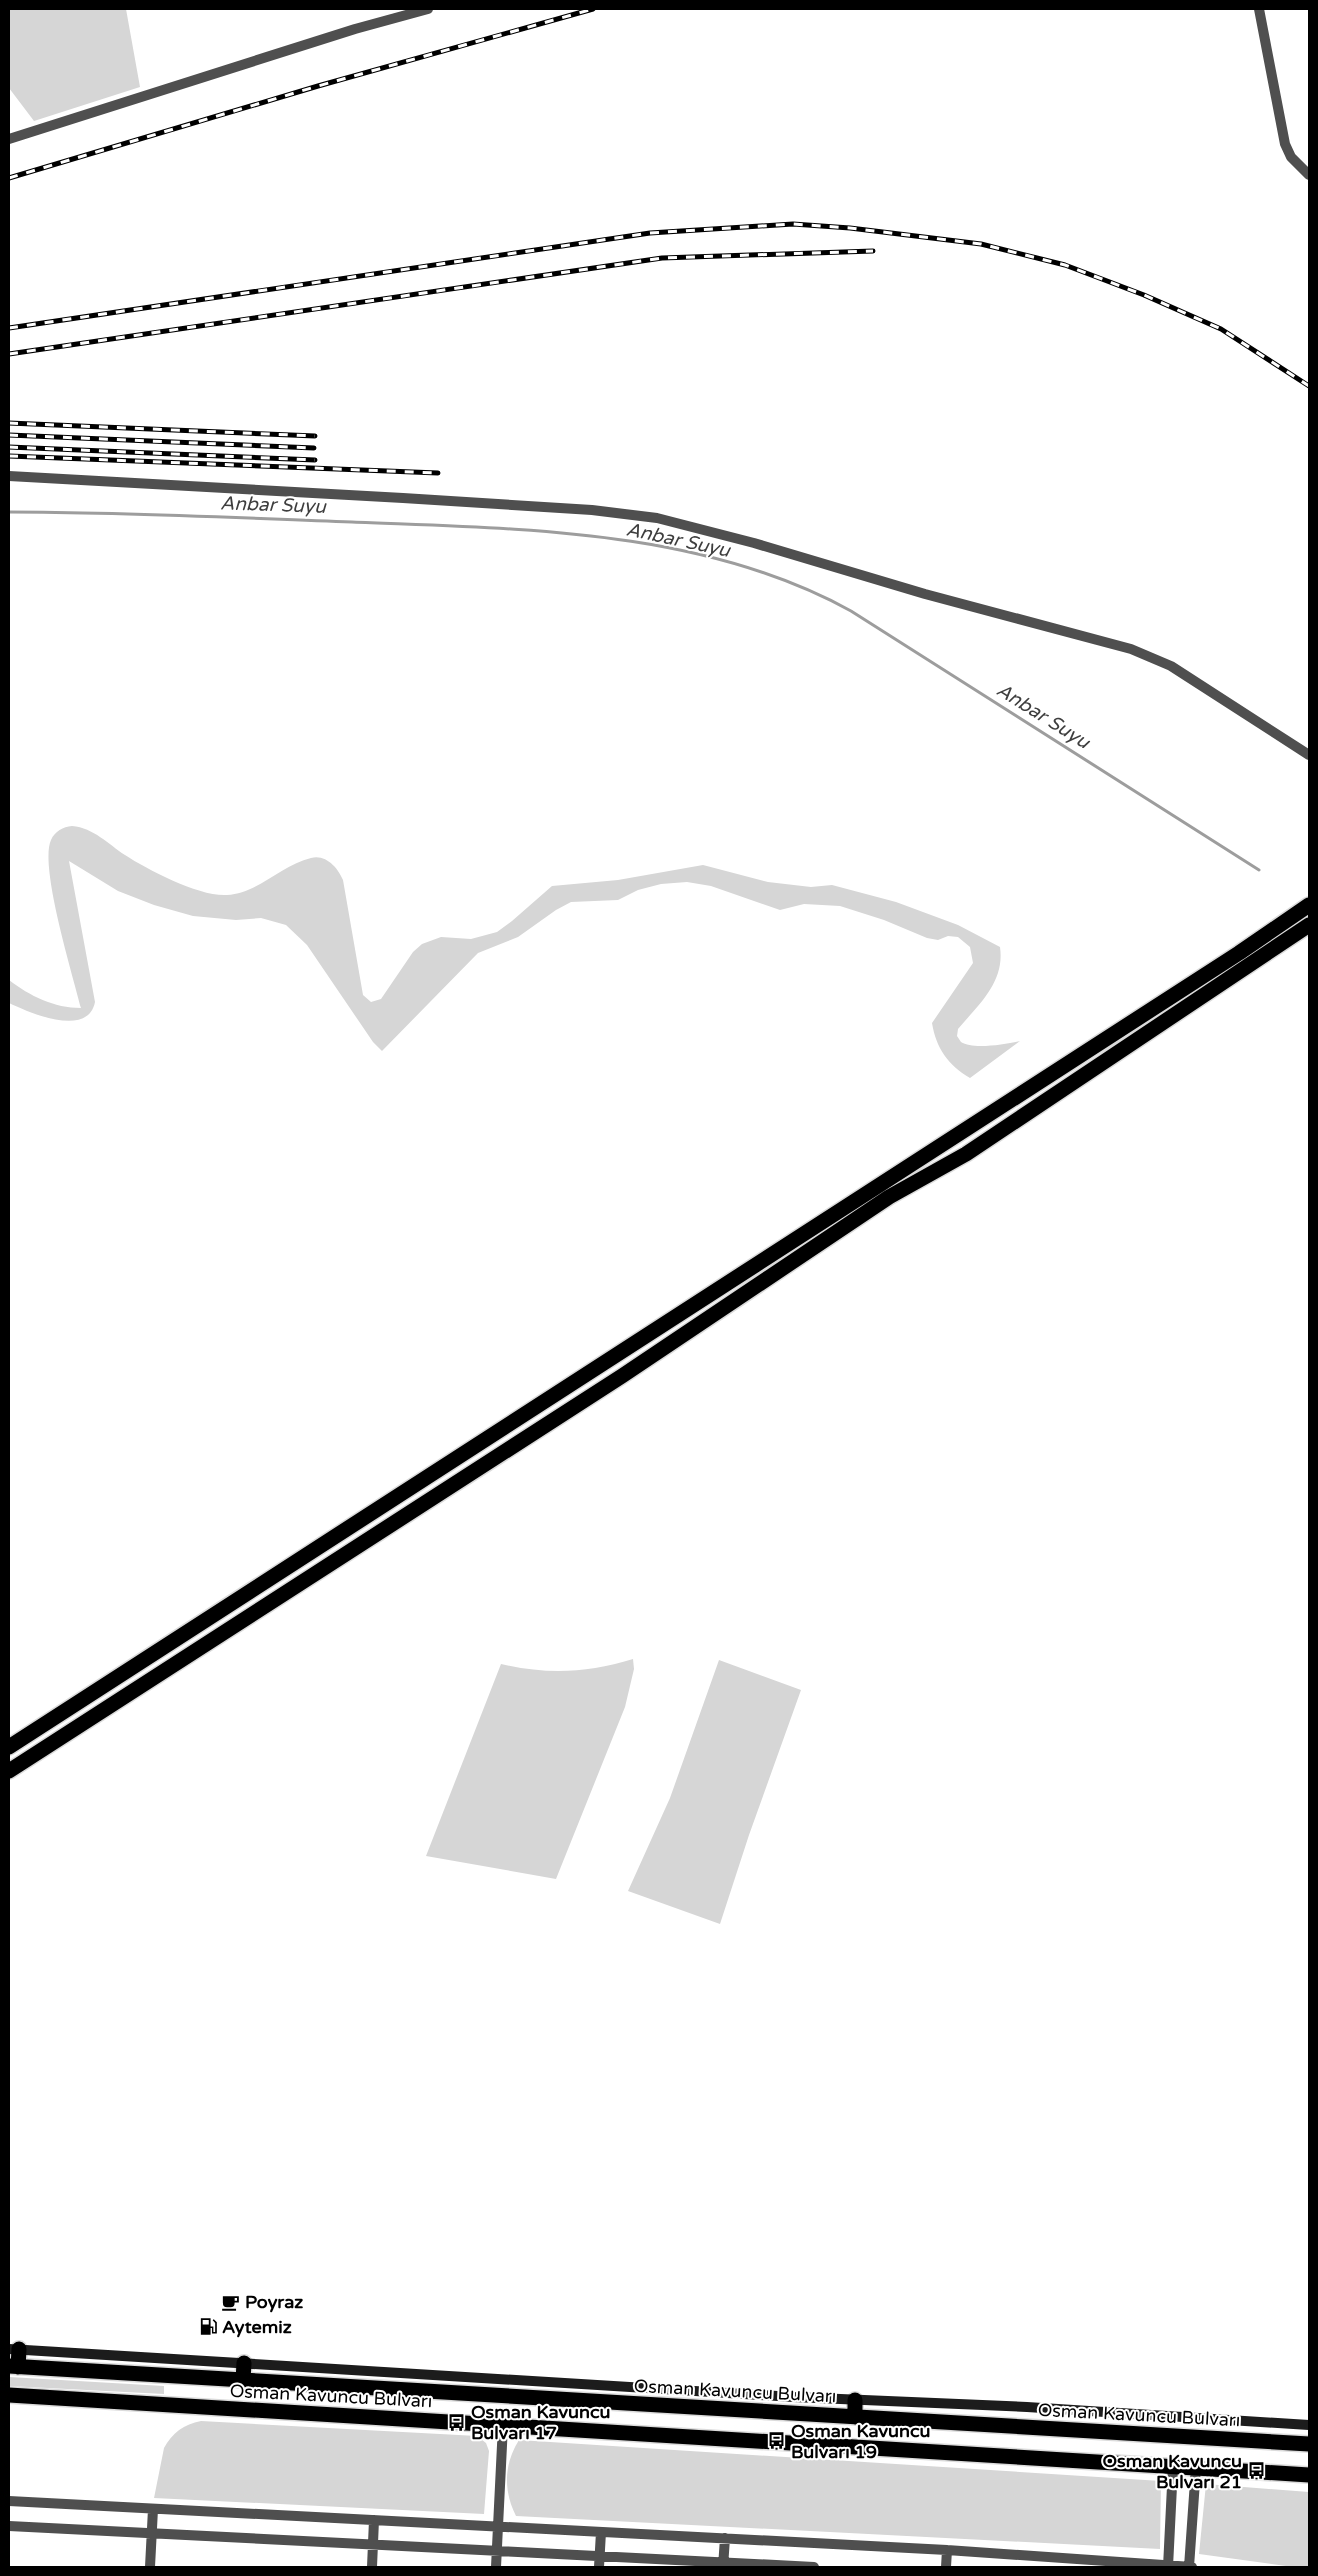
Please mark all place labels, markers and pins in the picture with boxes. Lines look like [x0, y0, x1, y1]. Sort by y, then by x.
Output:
place label: Poyraz [245, 2291, 303, 2313]
cafe icon: Poyraz [221, 2292, 241, 2312]
place label: Aytemiz [222, 2316, 292, 2338]
fuel station icon: Aytemiz [198, 2317, 218, 2337]
place label: Osman Kavuncu Bulvarı 17 [471, 2401, 610, 2444]
bus stop icon: Osman Kavuncu Bulvarı 17 [447, 2412, 467, 2432]
place label: Osman Kavuncu Bulvarı 19 [791, 2420, 930, 2463]
bus stop icon: Osman Kavuncu Bulvarı 19 [767, 2431, 787, 2451]
place label: Osman Kavuncu Bulvarı 21 [1103, 2450, 1242, 2493]
bus stop icon: Osman Kavuncu Bulvarı 21 [1246, 2461, 1266, 2481]

